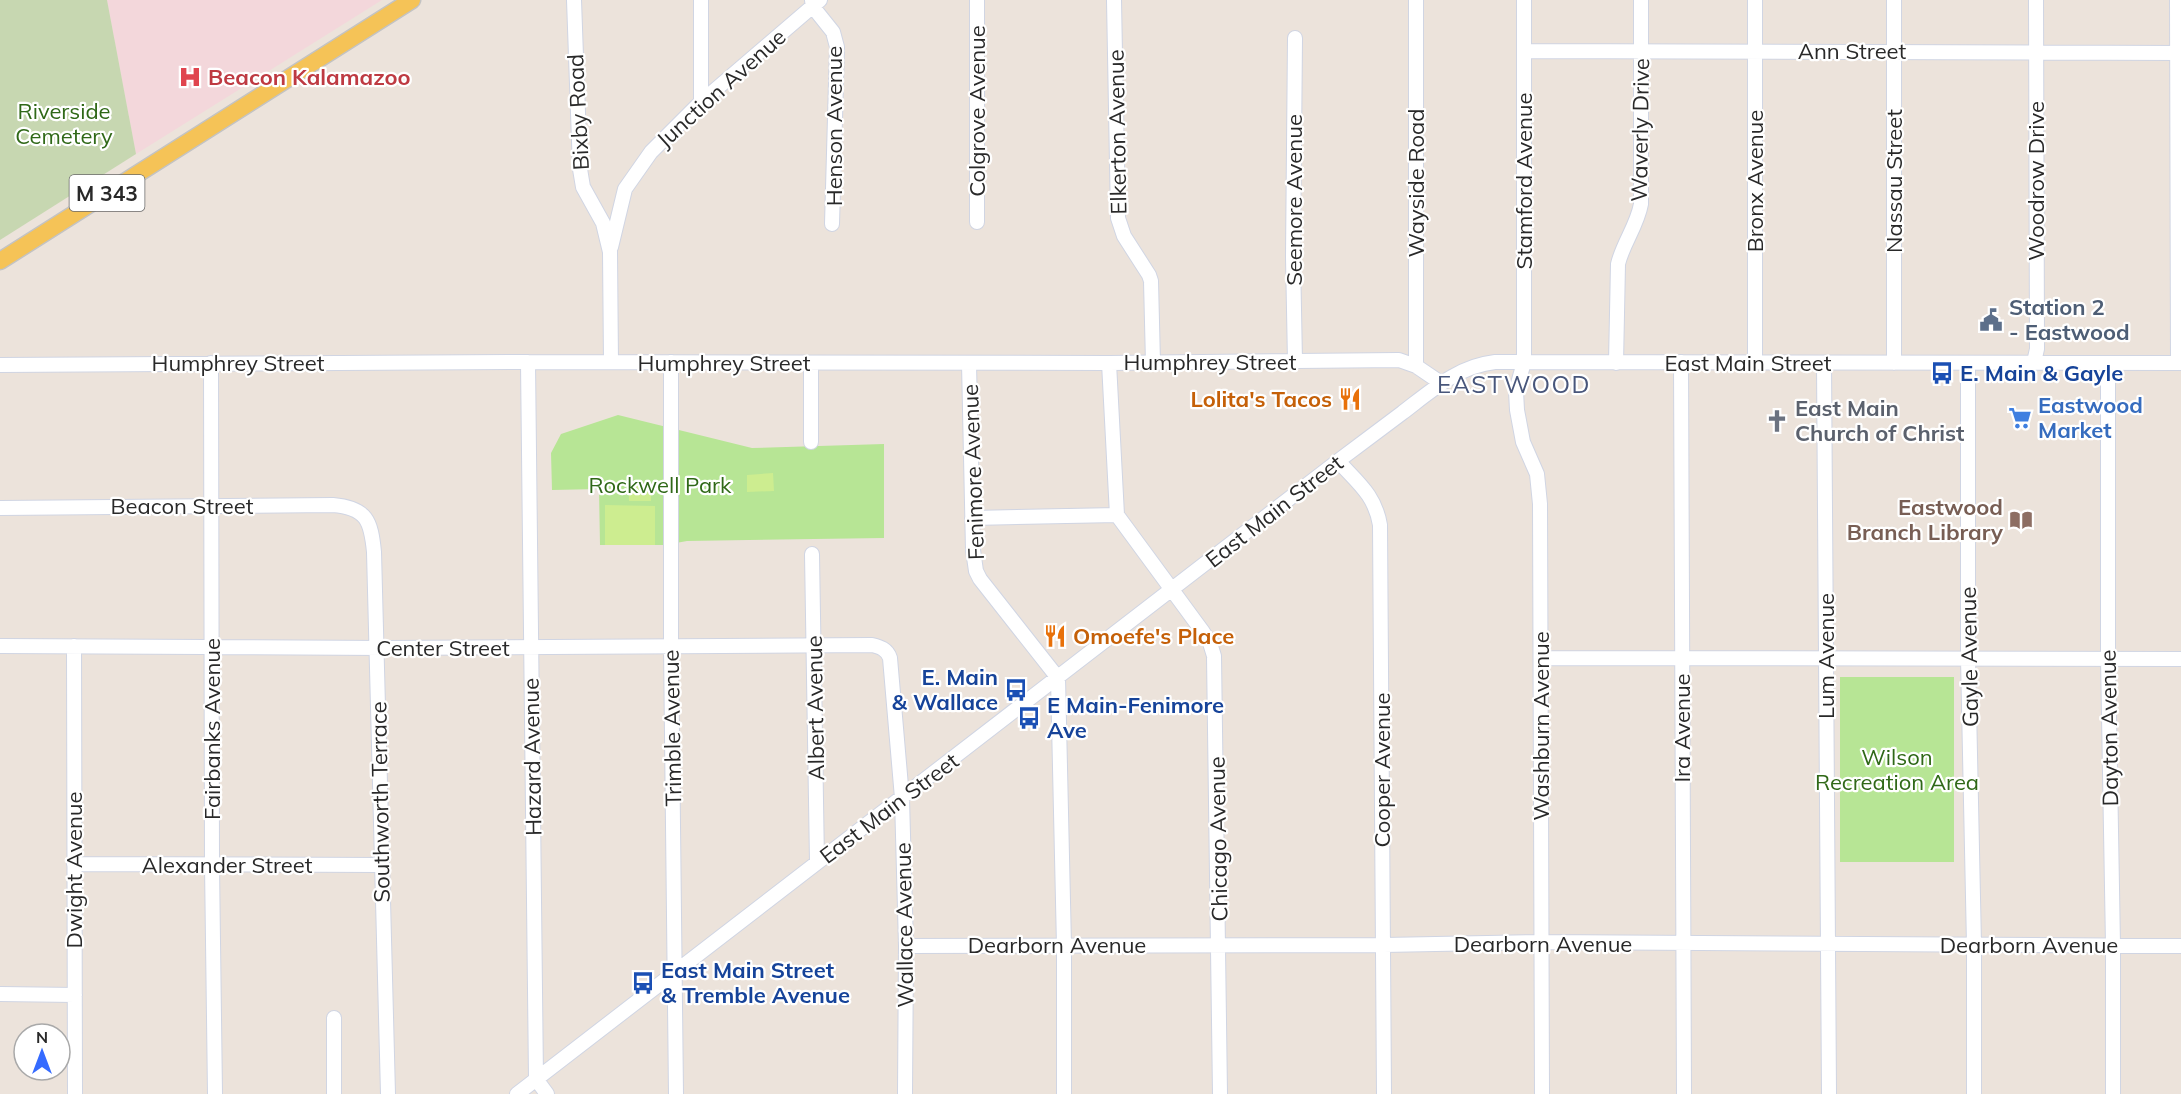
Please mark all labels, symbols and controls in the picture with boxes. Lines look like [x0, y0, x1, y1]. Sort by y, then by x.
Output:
street label: Junction Avenue [651, 23, 791, 153]
street label: Colgrove Avenue [963, 25, 991, 197]
street label: Ann Street [1798, 37, 1907, 65]
street label: Henson Avenue [820, 46, 848, 206]
street label: Elkerton Avenue [1102, 49, 1132, 215]
street label: Bixby Road [561, 53, 595, 171]
street label: Waverly Drive [1625, 58, 1655, 202]
place label: Beacon Kalamazoo [208, 63, 411, 91]
hospital icon: Beacon Kalamazoo [177, 64, 203, 90]
street label: Stamford Avenue [1510, 93, 1538, 270]
park label: Riverside Cemetery [15, 97, 113, 150]
street label: Woodrow Drive [2022, 101, 2050, 261]
street label: Wayside Road [1402, 109, 1430, 257]
street label: Nassau Street [1880, 109, 1908, 253]
street label: Bronx Avenue [1741, 110, 1769, 252]
street label: Seemore Avenue [1280, 114, 1308, 286]
road number: M 343 [70, 175, 144, 211]
place label: Station 2 - Eastwood [2009, 293, 2130, 346]
public building icon: Station 2 - Eastwood [1978, 307, 2004, 333]
street label: Humphrey Street [1124, 348, 1297, 376]
street label: Humphrey Street [152, 349, 325, 377]
street label: Humphrey Street [638, 349, 811, 377]
street label: East Main Street [1665, 349, 1832, 377]
place label: E. Main & Gayle [1960, 359, 2123, 387]
bus stop icon: E. Main & Gayle [1929, 360, 1955, 386]
district label: EASTWOOD [1437, 369, 1591, 399]
street label: Fenimore Avenue [956, 384, 990, 560]
place label: Lolita's Tacos [1190, 385, 1332, 413]
restaurant icon: Lolita's Tacos [1337, 386, 1363, 412]
place label: Eastwood Market [2038, 391, 2143, 444]
place label: East Main Church of Christ [1795, 394, 1964, 447]
supermarket icon: Eastwood Market [2007, 405, 2033, 431]
church icon: East Main Church of Christ [1764, 408, 1790, 434]
street label: East Main Street [1200, 448, 1349, 573]
park label: Rockwell Park [589, 471, 732, 499]
street label: Beacon Street [111, 492, 254, 520]
place label: Eastwood Branch Library [1847, 493, 2003, 546]
library icon: Eastwood Branch Library [2008, 507, 2034, 533]
street label: Gayle Avenue [1954, 587, 1984, 727]
street label: Lum Avenue [1812, 593, 1840, 719]
place label: Omoefe's Place [1073, 622, 1234, 650]
restaurant icon: Omoefe's Place [1042, 623, 1068, 649]
street label: Washburn Avenue [1527, 631, 1555, 821]
street label: Center Street [376, 634, 510, 662]
street label: Albert Avenue [800, 635, 830, 781]
street label: Fairbanks Avenue [198, 638, 226, 820]
street label: Trimble Avenue [657, 649, 687, 807]
street label: Dayton Avenue [2094, 649, 2124, 807]
place label: E. Main & Wallace [892, 663, 998, 716]
street label: Ira Avenue [1668, 673, 1696, 783]
bus stop icon: E. Main & Wallace [1003, 677, 1029, 703]
street label: Hazard Avenue [517, 678, 547, 836]
place label: E Main-Fenimore Ave [1047, 691, 1224, 744]
street label: Cooper Avenue [1368, 693, 1396, 847]
street label: Southworth Terrace [364, 701, 396, 903]
bus stop icon: E Main-Fenimore Ave [1016, 705, 1042, 731]
park label: Wilson Recreation Area [1815, 743, 1979, 796]
street label: East Main Street [814, 746, 964, 869]
street label: Chicago Avenue [1203, 756, 1233, 922]
street label: Dwight Avenue [60, 791, 88, 949]
street label: Wallace Avenue [889, 842, 919, 1008]
street label: Alexander Street [142, 851, 313, 879]
street label: Dearborn Avenue [1454, 930, 1632, 958]
street label: Dearborn Avenue [968, 931, 1146, 959]
street label: Dearborn Avenue [1940, 931, 2118, 959]
place label: East Main Street & Tremble Avenue [661, 956, 850, 1009]
bus stop icon: East Main Street & Tremble Avenue [630, 970, 656, 996]
north arrow [12, 1022, 72, 1082]
text: N [36, 1027, 48, 1047]

